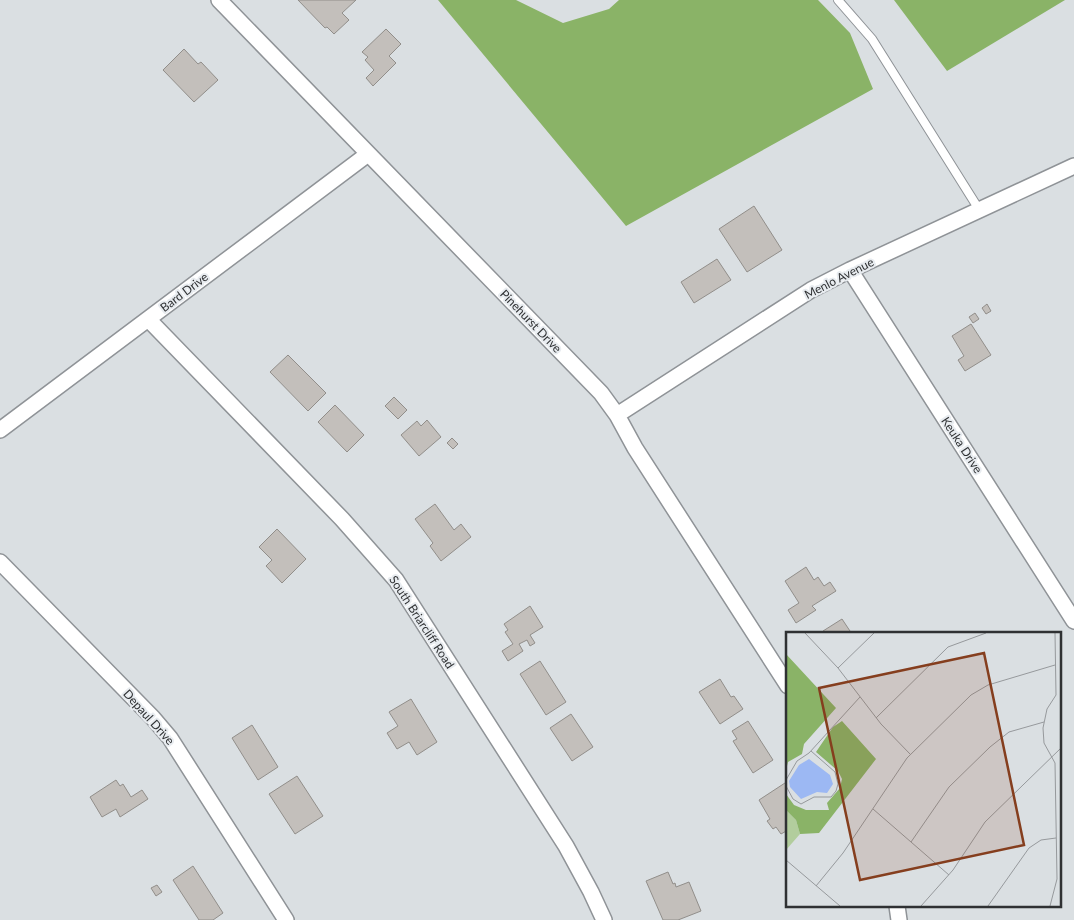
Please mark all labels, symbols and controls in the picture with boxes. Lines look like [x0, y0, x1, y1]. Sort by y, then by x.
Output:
street label: Menlo Avenue [802, 254, 876, 302]
street label: Bard Drive [157, 269, 211, 315]
street label: Pinehurst Drive [497, 286, 565, 356]
street label: Keuka Drive [938, 414, 986, 476]
street label: South Briarcliff Road [386, 573, 458, 671]
inset map [786, 632, 1062, 908]
street label: Depaul Drive [120, 686, 178, 748]

